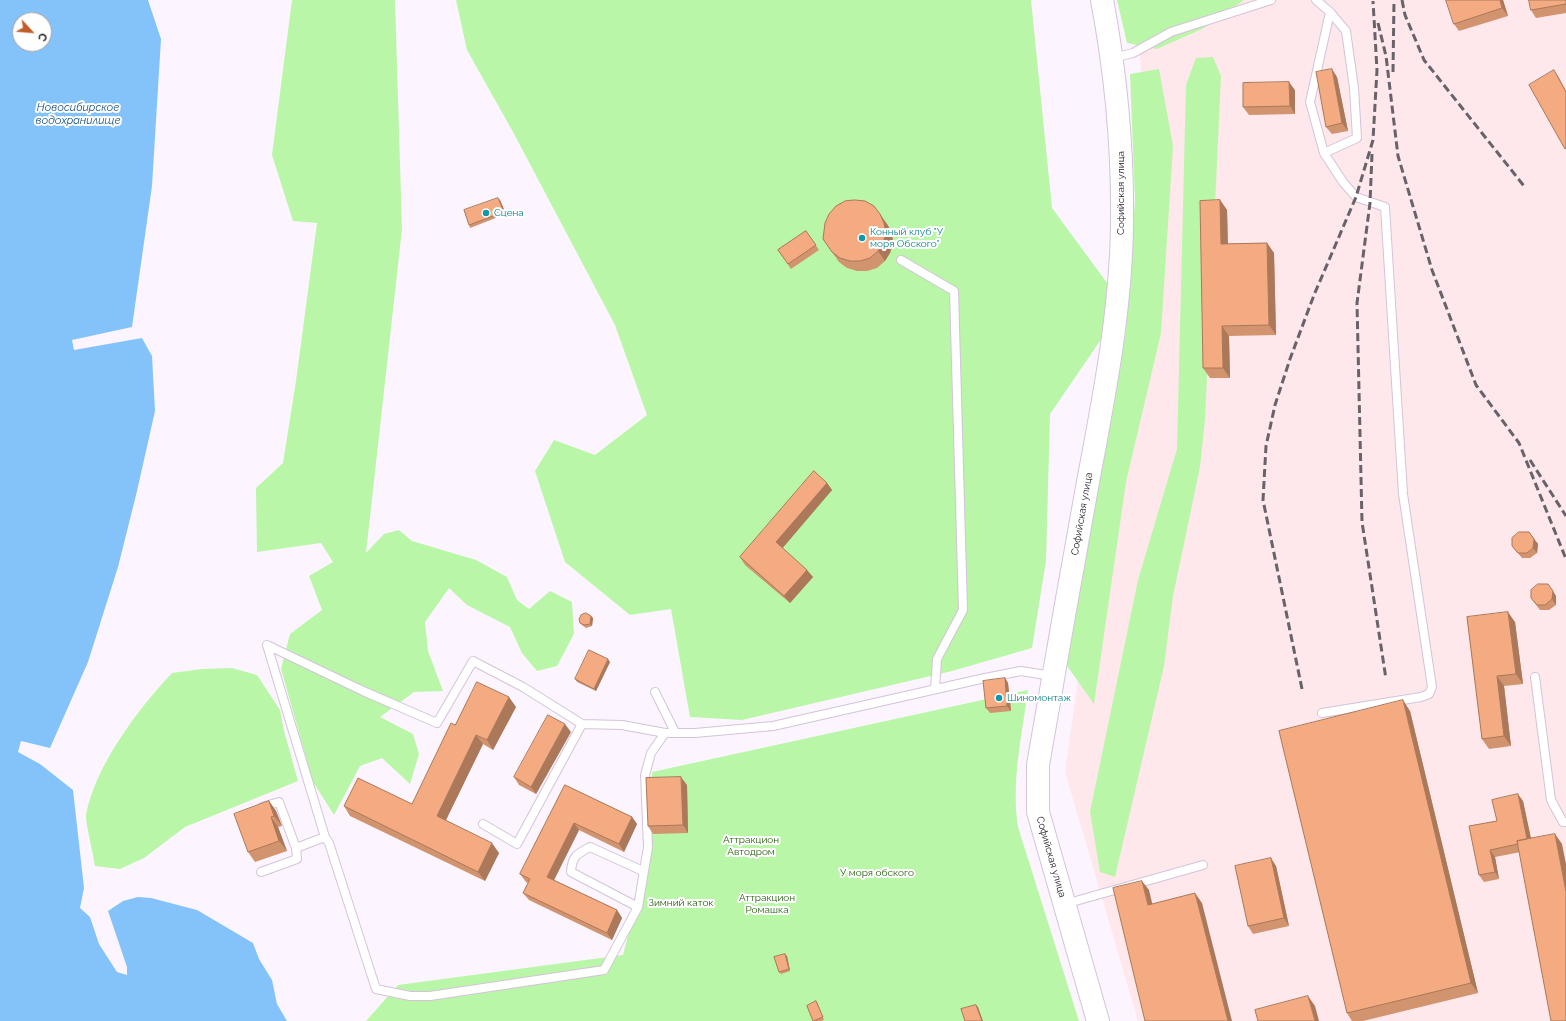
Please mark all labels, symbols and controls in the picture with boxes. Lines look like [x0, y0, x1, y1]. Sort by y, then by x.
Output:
north arrow [12, 12, 52, 52]
text: С [35, 31, 50, 43]
water label: Новосибирское водохранилище [35, 101, 121, 127]
street label: Софийская улица [1115, 151, 1127, 235]
place label: Сцена [494, 207, 524, 219]
marker: Сцена [481, 208, 491, 218]
place label: Конный клуб "У моря Обского" [870, 226, 943, 250]
marker: Конный клуб "У моря Обского" [857, 233, 867, 243]
street label: Софийская улица [1069, 472, 1095, 556]
place label: Шиномонтаж [1007, 692, 1071, 704]
marker: Шиномонтаж [994, 693, 1004, 703]
street label: Софийская улица [1034, 815, 1068, 899]
park label: Аттракцион Автодром [723, 834, 779, 858]
park label: У моря обского [840, 867, 914, 879]
park label: Аттракцион Ромашка [739, 892, 795, 916]
park label: Зимний каток [648, 897, 714, 909]

